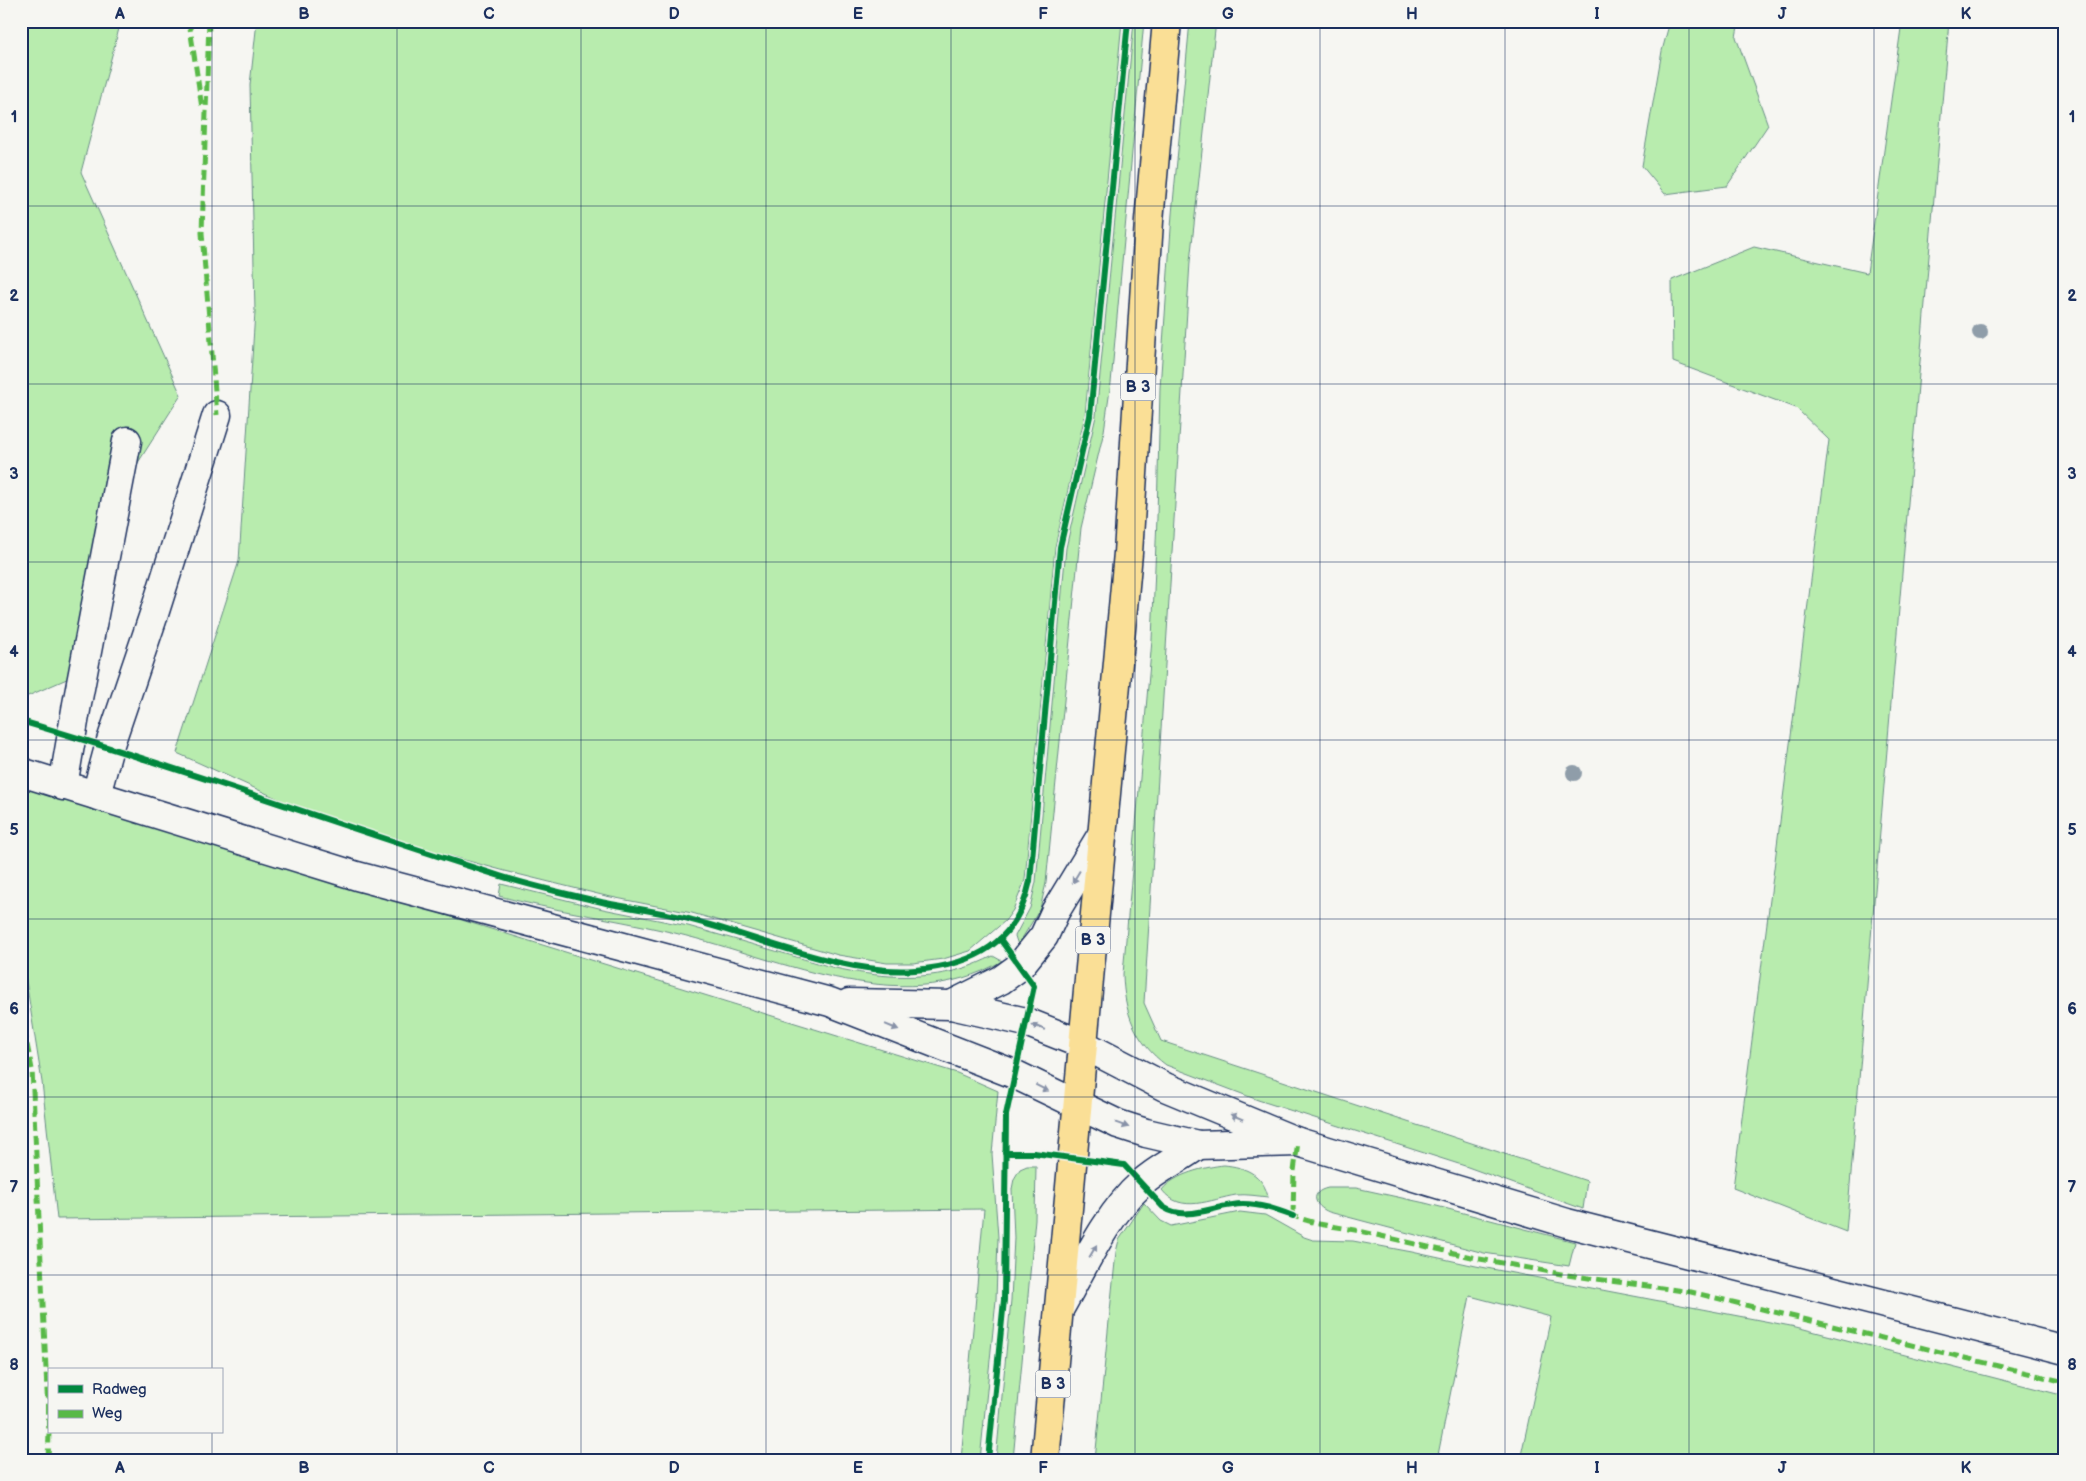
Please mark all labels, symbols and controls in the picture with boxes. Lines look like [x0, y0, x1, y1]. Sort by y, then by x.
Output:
text: A [114, 5, 125, 24]
text: B [298, 5, 310, 24]
text: C [483, 5, 495, 24]
text: D [668, 5, 680, 24]
text: E [853, 5, 863, 24]
text: F [1038, 5, 1048, 24]
text: G [1222, 5, 1234, 24]
text: H [1406, 5, 1418, 24]
text: I [1594, 5, 1600, 24]
text: J [1778, 5, 1787, 24]
text: K [1961, 5, 1972, 24]
text: 1 [11, 108, 17, 127]
text: 1 [2069, 108, 2075, 127]
text: 2 [9, 287, 19, 306]
text: 2 [2067, 287, 2077, 306]
road number: B 3 [1120, 374, 1156, 401]
text: 3 [9, 465, 19, 484]
text: 3 [2067, 465, 2077, 484]
text: 4 [9, 643, 19, 662]
text: 4 [2067, 643, 2077, 662]
text: 5 [9, 821, 19, 840]
text: 5 [2067, 821, 2077, 840]
one-way arrow [1071, 871, 1080, 884]
road number: B 3 [1076, 926, 1110, 954]
text: 6 [9, 1000, 19, 1019]
text: 6 [2067, 1000, 2077, 1019]
one-way arrow [1031, 1022, 1045, 1030]
one-way arrow [885, 1023, 900, 1031]
one-way arrow [1035, 1084, 1049, 1092]
one-way arrow [1229, 1112, 1244, 1120]
one-way arrow [1115, 1122, 1130, 1129]
text: 7 [10, 1178, 19, 1197]
text: 7 [2068, 1178, 2077, 1197]
one-way arrow [1089, 1244, 1098, 1258]
text: 8 [9, 1356, 19, 1375]
text: 8 [2067, 1356, 2077, 1375]
legend [48, 1368, 222, 1434]
road number: B 3 [1036, 1370, 1070, 1398]
text: Radweg [92, 1380, 147, 1399]
text: Weg [92, 1404, 122, 1423]
text: A [114, 1459, 125, 1478]
text: B [298, 1459, 310, 1478]
text: C [483, 1459, 495, 1478]
text: D [668, 1459, 680, 1478]
text: E [853, 1459, 863, 1478]
text: F [1038, 1459, 1048, 1478]
text: G [1222, 1459, 1234, 1478]
text: H [1406, 1459, 1418, 1478]
text: I [1594, 1459, 1600, 1478]
text: J [1778, 1459, 1787, 1478]
text: K [1961, 1459, 1972, 1478]

